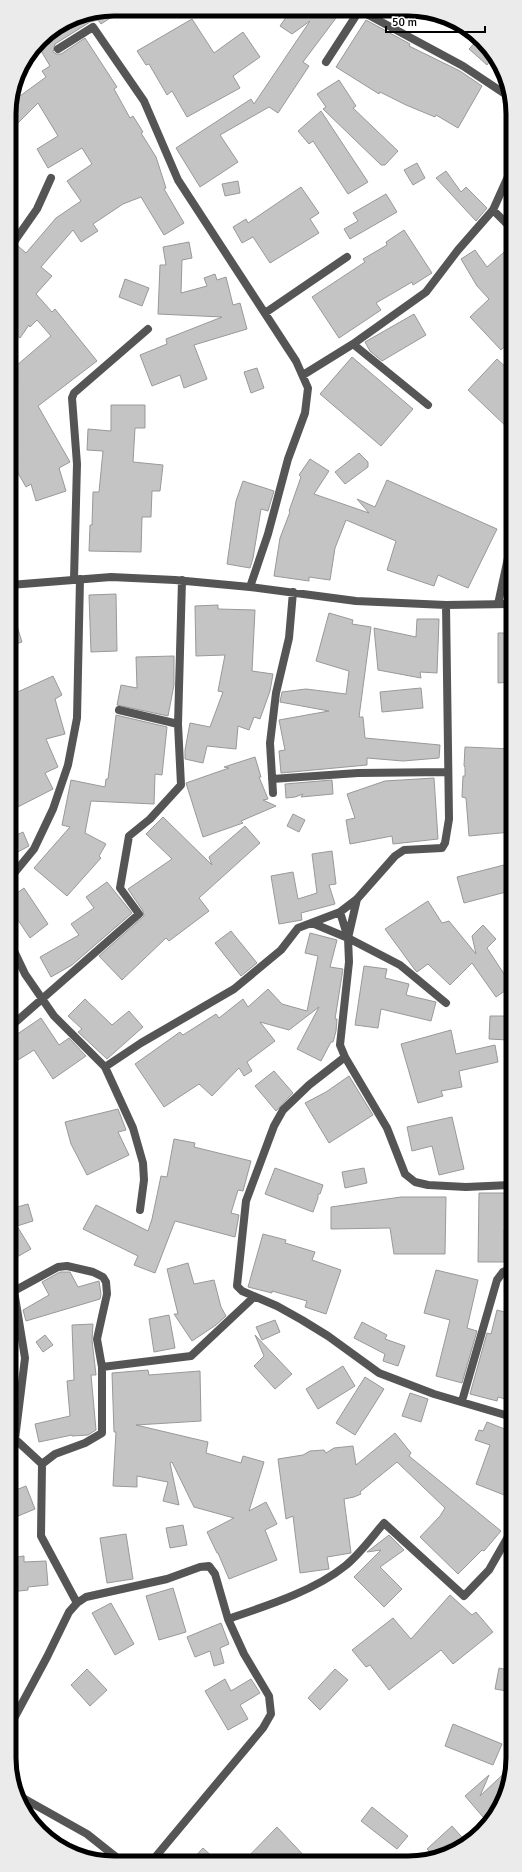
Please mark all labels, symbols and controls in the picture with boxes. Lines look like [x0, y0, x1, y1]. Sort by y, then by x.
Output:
scale bar [386, 8, 485, 34]
text: 50 m [392, 15, 417, 30]

